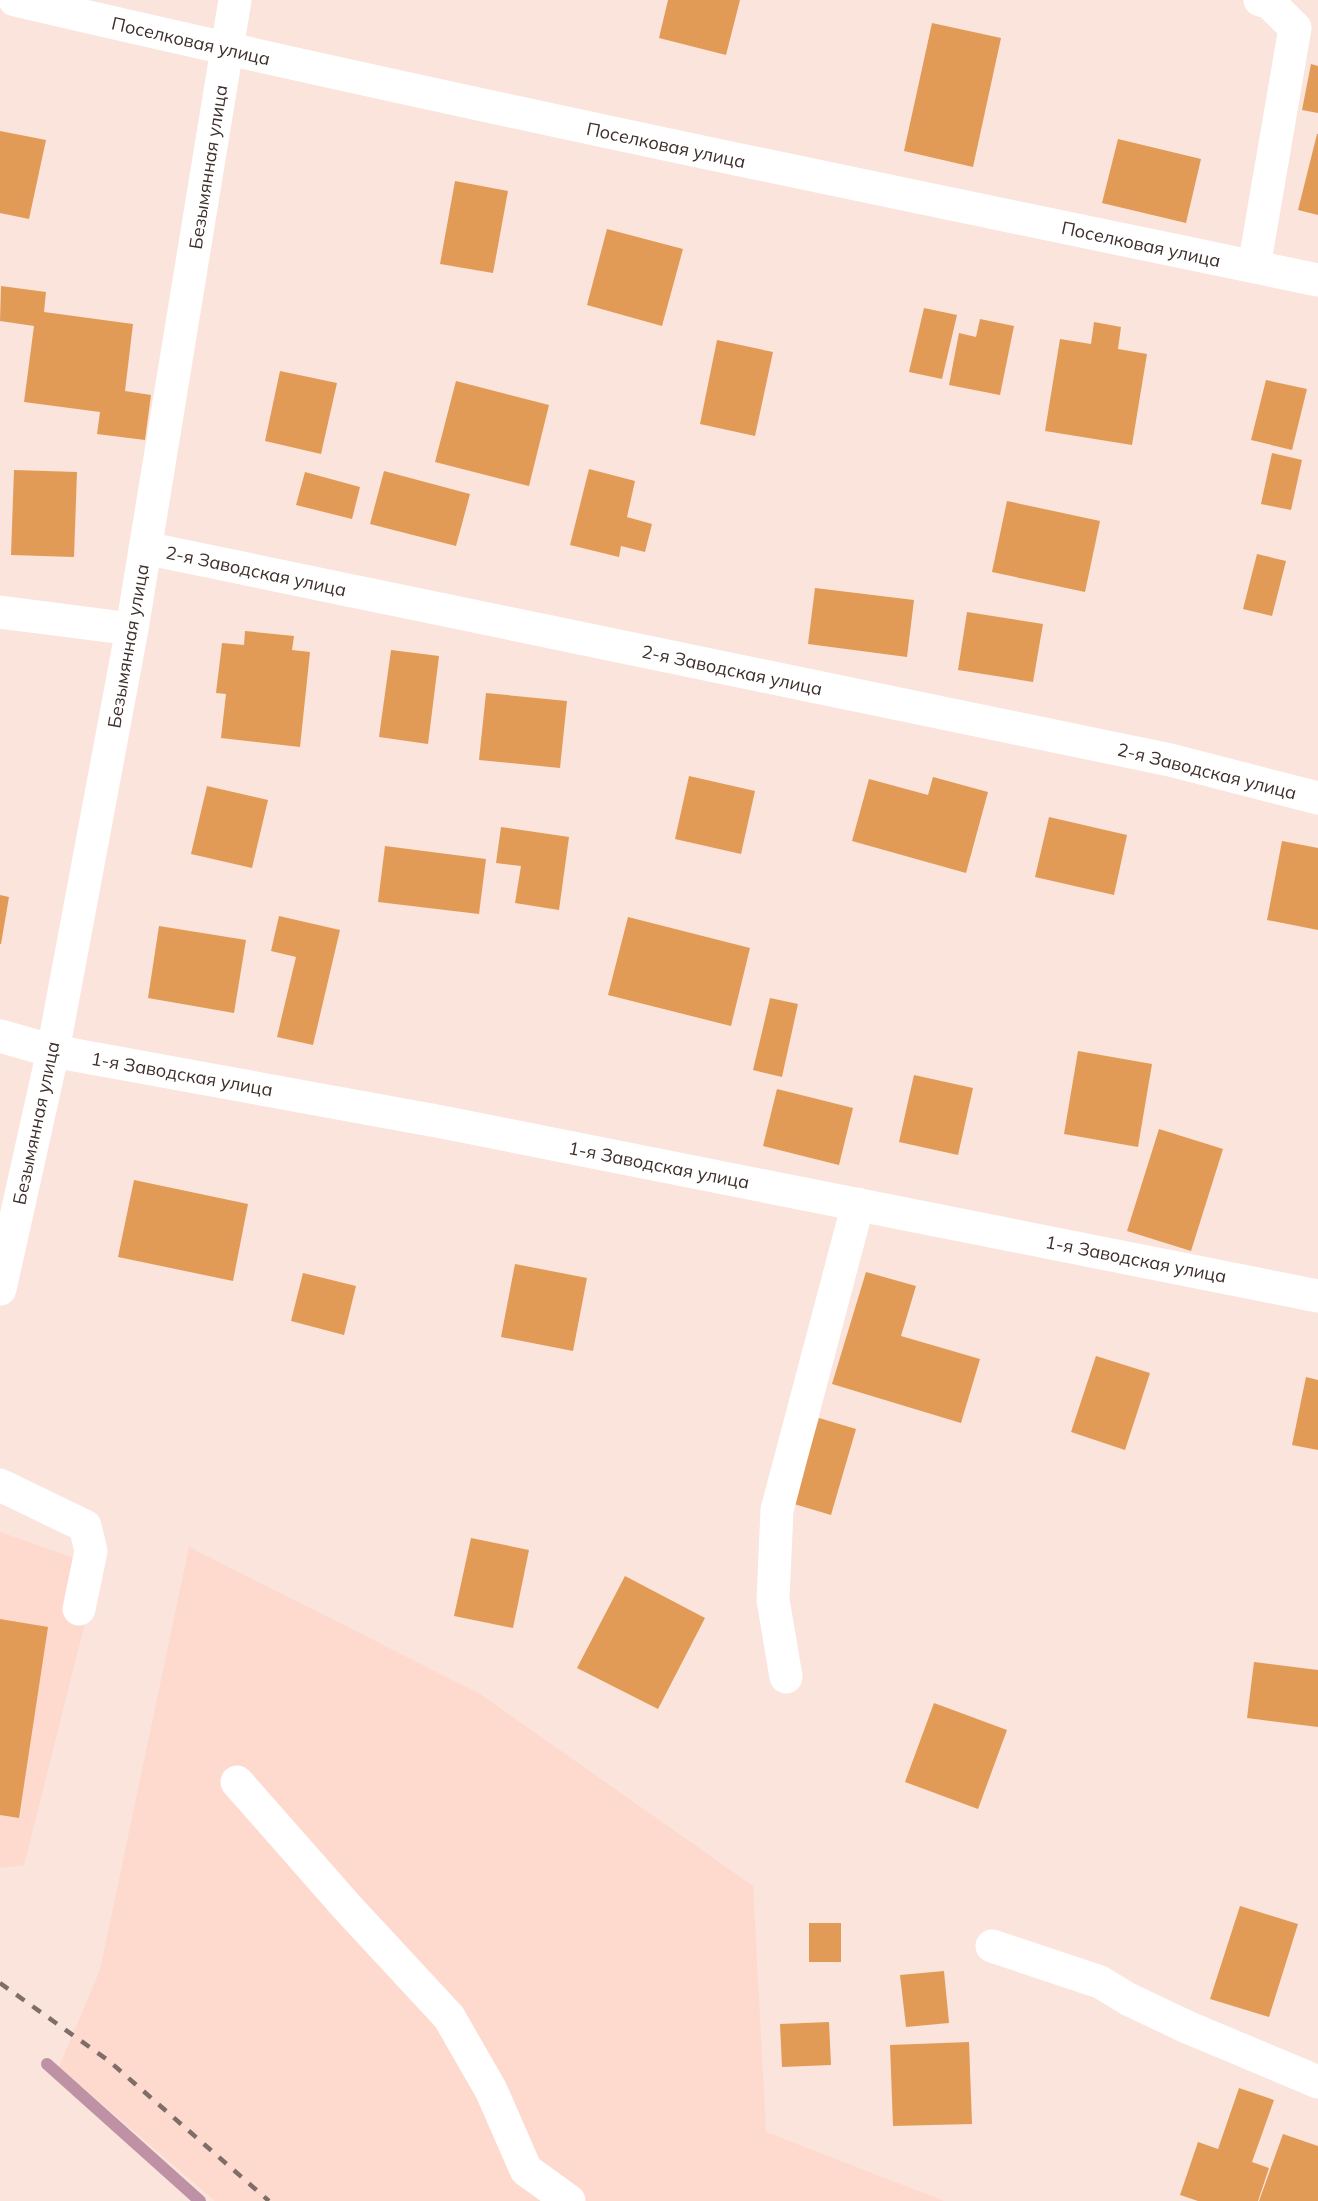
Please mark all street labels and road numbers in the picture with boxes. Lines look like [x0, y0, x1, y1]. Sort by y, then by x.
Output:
street label: Поселковая улица [109, 12, 273, 70]
street label: Безымянная улица [184, 83, 232, 251]
street label: Поселковая улица [584, 117, 748, 173]
street label: Поселковая улица [1059, 216, 1223, 272]
street label: 2-я Заводская улица [164, 541, 348, 601]
street label: Безымянная улица [102, 562, 154, 730]
street label: 2-я Заводская улица [640, 640, 824, 700]
street label: 2-я Заводская улица [1115, 738, 1299, 804]
street label: Безымянная улица [7, 1039, 65, 1207]
street label: 1-я Заводская улица [89, 1047, 275, 1101]
street label: 1-я Заводская улица [566, 1136, 752, 1194]
street label: 1-я Заводская улица [1043, 1230, 1229, 1288]

